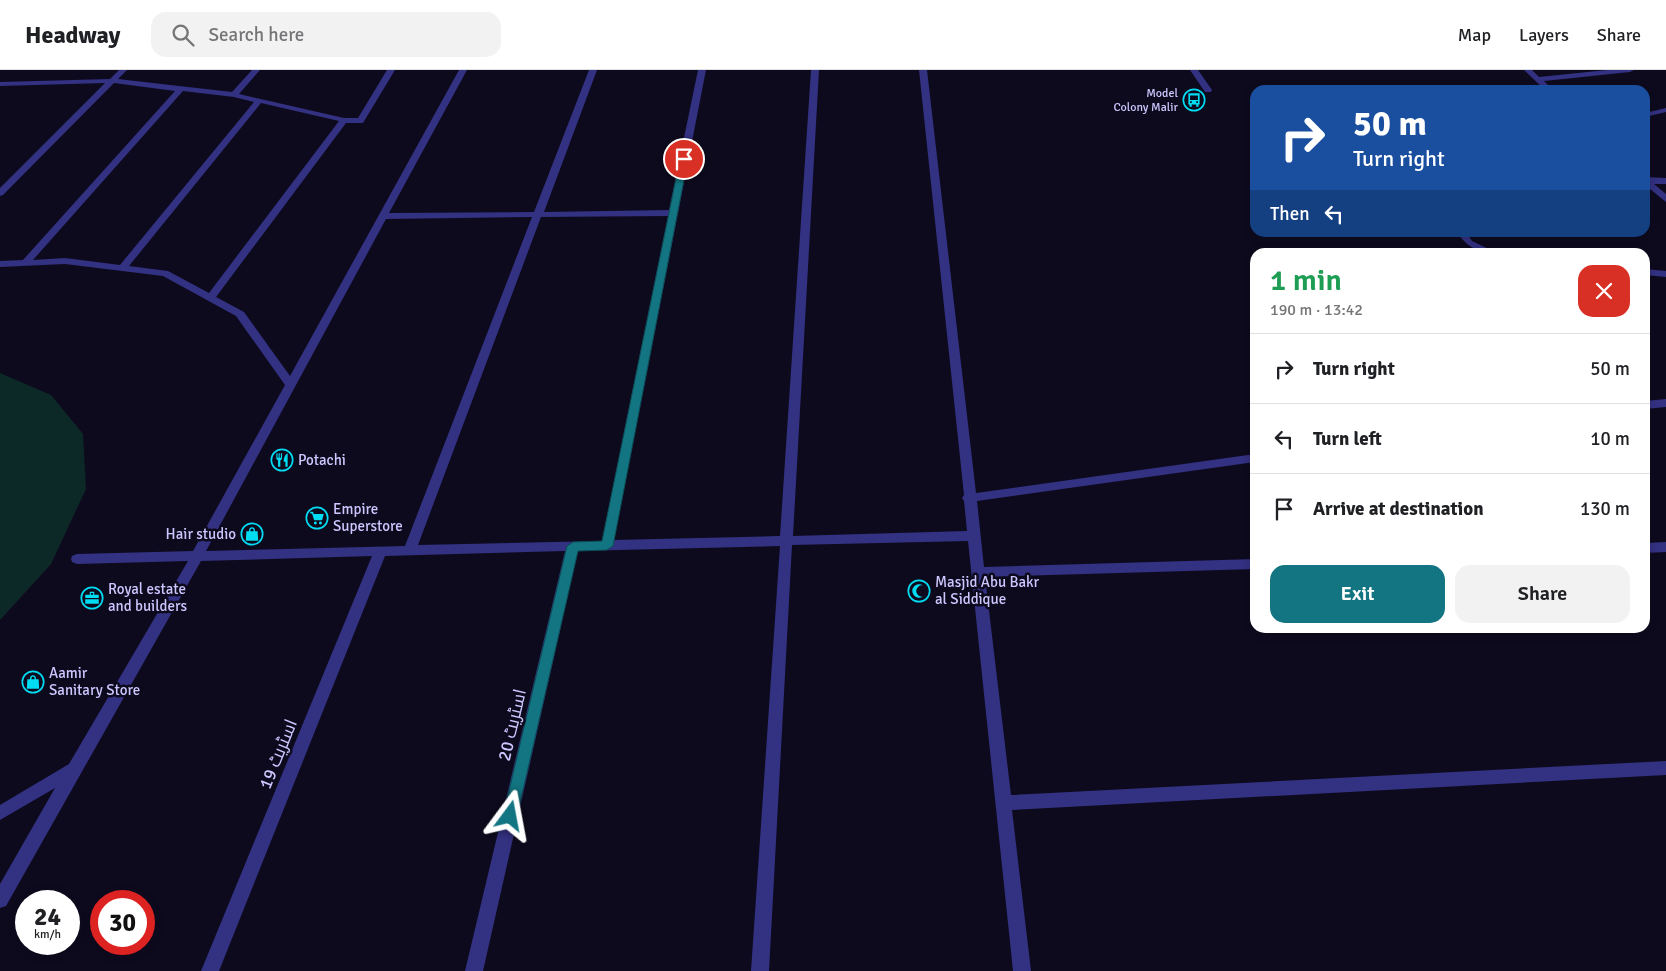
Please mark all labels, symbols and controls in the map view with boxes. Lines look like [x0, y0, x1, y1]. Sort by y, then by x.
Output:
search box [151, 12, 501, 57]
text: Headway [25, 20, 121, 50]
icon: search [169, 21, 197, 49]
text: Search here [209, 23, 304, 47]
text: Map [1458, 24, 1491, 46]
text: Layers [1519, 24, 1569, 46]
text: Share [1597, 24, 1641, 46]
place label: Model Colony Malir [1113, 86, 1179, 115]
bus stop icon: Model Colony Malir [1182, 88, 1206, 112]
text: 50 m [1353, 102, 1427, 145]
icon: right [1270, 105, 1335, 170]
pin [663, 138, 705, 180]
icon: arrive [670, 145, 698, 173]
text: Turn right [1353, 145, 1445, 172]
icon: left [1320, 200, 1348, 228]
text: Then [1270, 202, 1310, 226]
text: 1 min [1270, 262, 1342, 299]
button: close [1578, 265, 1630, 317]
text: 190 m · 13:42 [1270, 300, 1363, 320]
icon: right [1270, 355, 1298, 383]
text: Turn right [1313, 357, 1395, 381]
text: 50 m [1590, 357, 1630, 381]
icon: left [1270, 425, 1298, 453]
text: Turn left [1313, 427, 1382, 451]
text: 10 m [1590, 427, 1630, 451]
restaurant icon: Potachi [270, 448, 294, 472]
place label: Potachi [298, 451, 346, 469]
icon: arrive [1270, 495, 1298, 523]
text: Arrive at destination [1313, 497, 1484, 521]
text: 130 m [1580, 497, 1630, 521]
place label: Empire Superstore [333, 500, 403, 535]
supermarket icon: Empire Superstore [305, 506, 329, 530]
shop icon: Hair studio [240, 522, 264, 546]
place label: Hair studio [166, 525, 236, 543]
button: Exit [1270, 565, 1445, 623]
button: Share [1455, 565, 1630, 623]
place label: Masjid Abu Bakr al Siddique [935, 573, 1040, 608]
mosque icon: Masjid Abu Bakr al Siddique [907, 579, 931, 603]
place label: Royal estate and builders [108, 580, 187, 615]
office icon: Royal estate and builders [80, 586, 104, 610]
place label: Aamir Sanitary Store [49, 664, 140, 699]
shop icon: Aamir Sanitary Store [21, 670, 45, 694]
street label: اسٹریٹ 20 [493, 687, 531, 763]
street label: اسٹریٹ 19 [254, 716, 302, 792]
position arrow [483, 789, 535, 841]
speed limit sign: 30 [90, 890, 155, 955]
text: 24 [34, 901, 61, 932]
text: km/h [34, 927, 61, 942]

